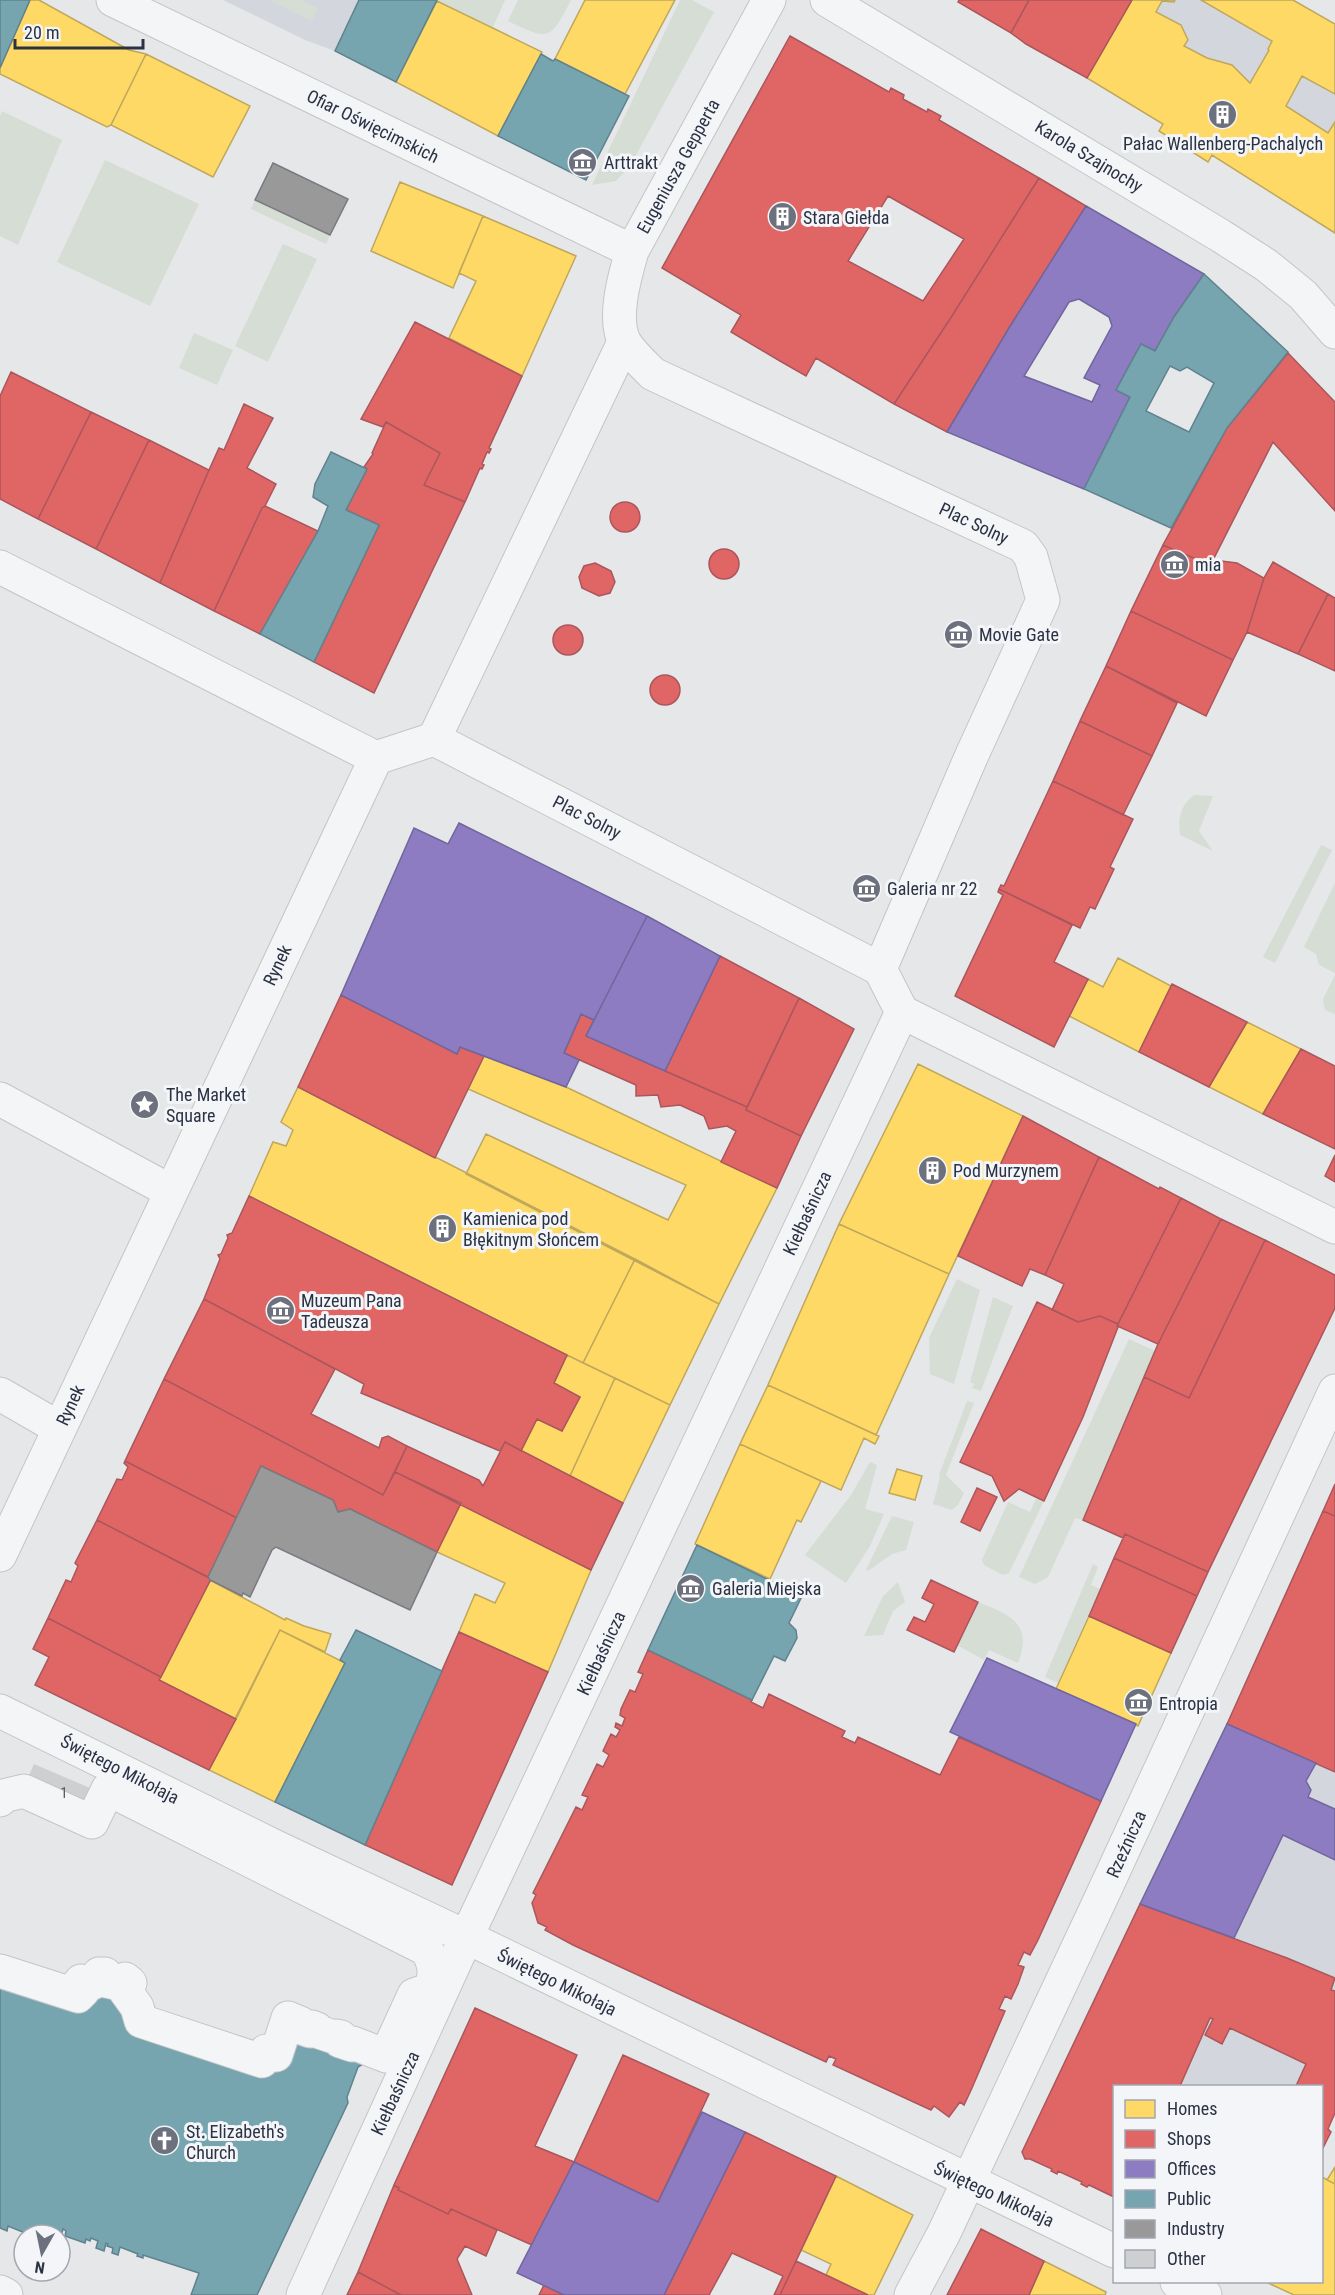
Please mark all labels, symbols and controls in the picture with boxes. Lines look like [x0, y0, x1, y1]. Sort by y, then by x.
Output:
scale bar [15, 12, 142, 50]
text: 20 m [24, 22, 59, 43]
street label: Ofiar Oświęcimskich [303, 85, 443, 167]
street label: Eugeniusza Gepperta [632, 95, 724, 237]
building icon: Pałac Wallenberg-Pachalych [1207, 98, 1239, 130]
street label: Karola Szajnochy [1031, 116, 1147, 197]
place label: Pałac Wallenberg-Pachalych [1123, 133, 1323, 154]
museum icon: Arttrakt [567, 146, 599, 178]
place label: Arttrakt [604, 152, 658, 173]
building icon: Stara Giełda [766, 201, 798, 233]
place label: Stara Giełda [803, 207, 889, 228]
street label: Plac Solny [936, 498, 1012, 548]
museum icon: mia [1158, 548, 1190, 580]
place label: mia [1195, 554, 1221, 575]
museum icon: Movie Gate [942, 618, 974, 650]
place label: Movie Gate [979, 624, 1059, 645]
street label: Plac Solny [549, 791, 625, 843]
museum icon: Galeria nr 22 [850, 872, 882, 904]
place label: Galeria nr 22 [887, 878, 977, 899]
street label: Rynek [259, 941, 295, 989]
place label: The Market Square [166, 1084, 246, 1126]
place icon: The Market Square [129, 1088, 161, 1120]
building icon: Pod Murzynem [916, 1154, 948, 1186]
place label: Pod Murzynem [953, 1160, 1059, 1181]
street label: Kiełbaśnicza [778, 1168, 836, 1258]
place label: Kamienica pod Błękitnym Słońcem [463, 1208, 599, 1250]
building icon: Kamienica pod Błękitnym Słońcem [426, 1212, 458, 1244]
place label: Muzeum Pana Tadeusza [301, 1290, 402, 1332]
museum icon: Muzeum Pana Tadeusza [264, 1294, 296, 1326]
street label: Rynek [52, 1381, 88, 1429]
museum icon: Galeria Miejska [675, 1572, 707, 1604]
place label: Galeria Miejska [712, 1578, 821, 1599]
street label: Kiełbaśnicza [572, 1608, 630, 1698]
museum icon: Entropia [1122, 1687, 1154, 1719]
place label: Entropia [1159, 1693, 1218, 1714]
street label: Świętego Mikołaja [57, 1730, 183, 1808]
house number: 1 [60, 1784, 68, 1802]
street label: Rzeźnicza [1102, 1807, 1150, 1881]
street label: Świętego Mikołaja [494, 1944, 620, 2020]
street label: Kiełbaśnicza [366, 2048, 424, 2138]
legend [1113, 2085, 1323, 2283]
text: Homes [1167, 2098, 1217, 2119]
place label: St. Elizabeth's Church [186, 2121, 284, 2163]
church icon: St. Elizabeth's Church [149, 2125, 181, 2157]
text: Shops [1167, 2128, 1211, 2149]
street label: Świętego Mikołaja [931, 2157, 1057, 2231]
text: Offices [1167, 2158, 1216, 2179]
text: Public [1167, 2188, 1211, 2209]
text: Industry [1167, 2218, 1225, 2239]
north arrow [12, 2223, 72, 2283]
text: Other [1167, 2248, 1206, 2269]
text: N [33, 2257, 46, 2277]

